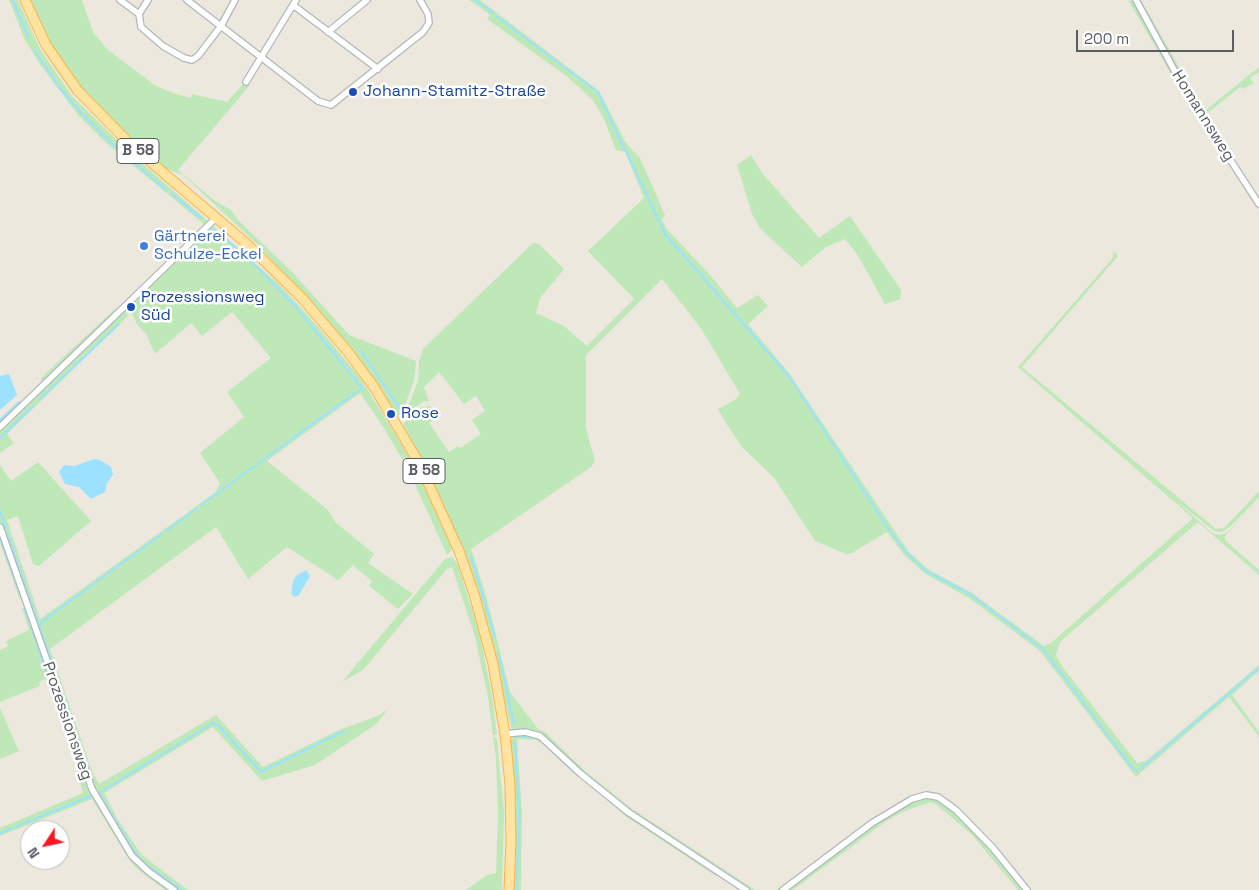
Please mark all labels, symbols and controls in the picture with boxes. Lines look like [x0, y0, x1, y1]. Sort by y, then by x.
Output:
scale bar [1079, 20, 1236, 52]
text: 200 m [1084, 29, 1129, 48]
street label: Homannsweg [1167, 67, 1239, 165]
place label: Johann-Stamitz-Straße [363, 82, 546, 102]
marker: Johann-Stamitz-Straße [347, 86, 359, 98]
road number: B 58 [117, 138, 159, 164]
place label: Gärtnerei Schulze-Eckel [154, 227, 262, 265]
marker: Gärtnerei Schulze-Eckel [138, 240, 150, 252]
place label: Prozessionsweg Süd [141, 288, 265, 326]
marker: Prozessionsweg Süd [125, 301, 137, 313]
place label: Rose [401, 404, 439, 424]
marker: Rose [385, 408, 397, 420]
road number: B 58 [403, 458, 445, 484]
street label: Prozessionsweg [38, 659, 96, 783]
north arrow [20, 820, 70, 870]
text: N [23, 844, 43, 862]

